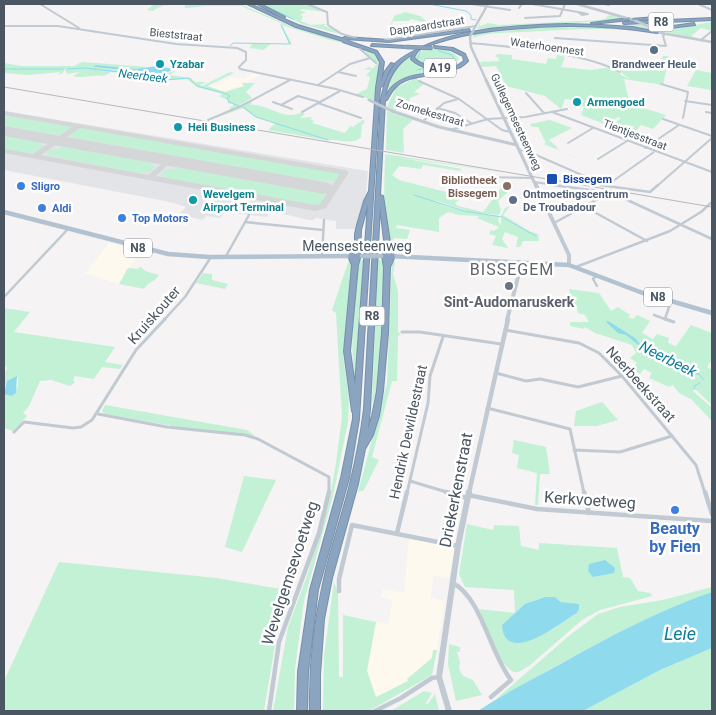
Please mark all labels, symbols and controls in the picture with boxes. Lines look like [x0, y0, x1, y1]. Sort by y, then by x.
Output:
road number: R8 [648, 13, 674, 32]
street label: Dappaardstraat [389, 14, 466, 38]
street label: Bieststraat [149, 26, 203, 44]
street label: Waterhoennest [509, 35, 585, 59]
marker: Brandweer Heule [648, 44, 660, 56]
marker: Yzabar [154, 58, 166, 70]
place label: Yzabar [170, 58, 204, 71]
road number: A19 [424, 58, 456, 78]
place label: Brandweer Heule [612, 58, 696, 71]
water label: Neerbeek [118, 66, 169, 86]
street label: Gullegemsesteenweg [488, 72, 544, 172]
street label: Zonnekestraat [394, 96, 466, 130]
marker: Armengoed [571, 96, 583, 108]
place label: Armengoed [587, 96, 645, 109]
street label: Tientjesstraat [601, 117, 669, 153]
marker: Heli Business [172, 121, 184, 133]
place label: Heli Business [188, 121, 256, 134]
marker: Bissegem [545, 172, 559, 186]
place label: Bissegem [563, 173, 612, 186]
place label: Bibliotheek Bissegem [441, 174, 497, 200]
marker: Sligro [15, 180, 27, 192]
place label: Sligro [31, 180, 60, 193]
marker: Bibliotheek Bissegem [501, 180, 513, 192]
place label: Wevelgem Airport Terminal [203, 188, 284, 214]
place label: Ontmoetingscentrum De Troubadour [523, 188, 628, 214]
marker: Wevelgem Airport Terminal [187, 194, 199, 206]
marker: Ontmoetingscentrum De Troubadour [507, 194, 519, 206]
marker: Aldi [36, 202, 48, 214]
place label: Aldi [52, 202, 71, 215]
marker: Top Motors [116, 212, 128, 224]
place label: Top Motors [132, 212, 189, 225]
road number: N8 [124, 238, 152, 258]
street label: Meensesteenweg [302, 238, 412, 254]
district label: BISSEGEM [470, 260, 554, 279]
marker: Sint-Audomaruskerk [503, 280, 515, 292]
street label: Kruiskouter [125, 283, 184, 347]
road number: N8 [644, 288, 672, 306]
place label: Sint-Audomaruskerk [444, 294, 575, 310]
road number: R8 [360, 306, 384, 326]
water label: Neerbeek [636, 337, 700, 381]
street label: Neerbeekstraat [603, 343, 679, 425]
street label: Hendrik Dewildestraat [386, 363, 430, 501]
street label: Driekerkenstraat [436, 431, 476, 549]
street label: Kerkvoetweg [544, 487, 636, 513]
street label: Wevelgemsevoetweg [258, 499, 322, 647]
marker: Beauty by Fien [669, 504, 681, 516]
place label: Beauty by Fien [649, 519, 701, 556]
water label: Leie [664, 623, 696, 644]

